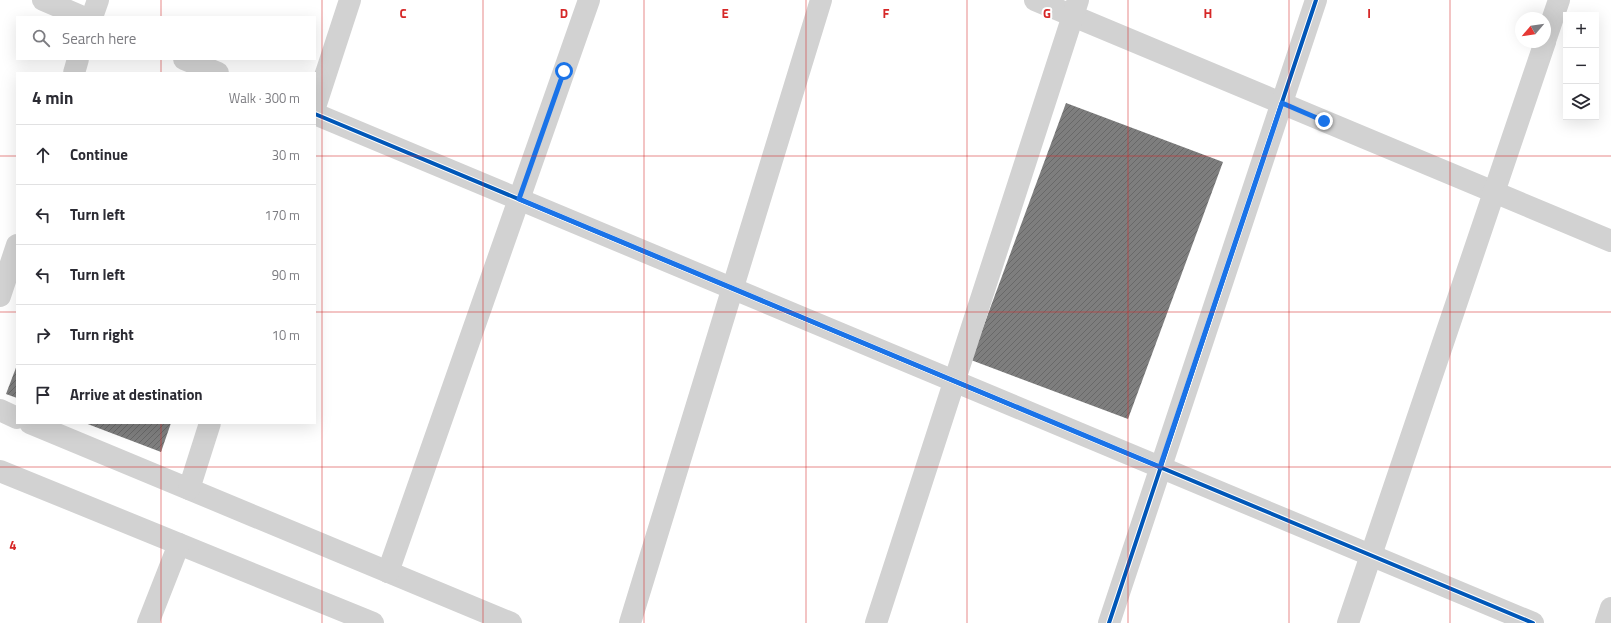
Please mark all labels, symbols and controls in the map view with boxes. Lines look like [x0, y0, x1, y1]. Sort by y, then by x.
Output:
text: C [399, 3, 407, 23]
text: D [560, 3, 568, 23]
text: E [721, 3, 729, 23]
text: F [883, 3, 890, 23]
text: G [1043, 3, 1051, 23]
text: H [1204, 3, 1212, 23]
text: I [1367, 3, 1371, 23]
north arrow [1515, 12, 1551, 48]
map controls [1563, 12, 1599, 120]
button: + [1563, 12, 1599, 48]
search box [16, 16, 316, 60]
icon: search [30, 27, 52, 49]
text: Search here [62, 27, 136, 50]
button: − [1563, 48, 1599, 84]
route start [555, 62, 573, 80]
button: layers [1563, 84, 1599, 120]
text: 4 min [32, 85, 73, 111]
text: Walk · 300 m [229, 88, 300, 108]
route end [1315, 112, 1333, 130]
text: Continue [70, 143, 128, 166]
icon: ahead [32, 144, 54, 166]
text: 30 m [272, 145, 300, 165]
text: Turn left [70, 203, 125, 226]
icon: left [32, 204, 54, 226]
text: 170 m [264, 205, 300, 225]
text: Turn left [70, 263, 125, 286]
icon: left [32, 264, 54, 286]
text: 90 m [272, 265, 300, 285]
text: Turn right [70, 323, 134, 346]
icon: right [32, 324, 54, 346]
text: 10 m [272, 325, 300, 345]
text: Arrive at destination [70, 383, 203, 406]
icon: arrive [32, 384, 54, 406]
text: 4 [9, 535, 17, 555]

